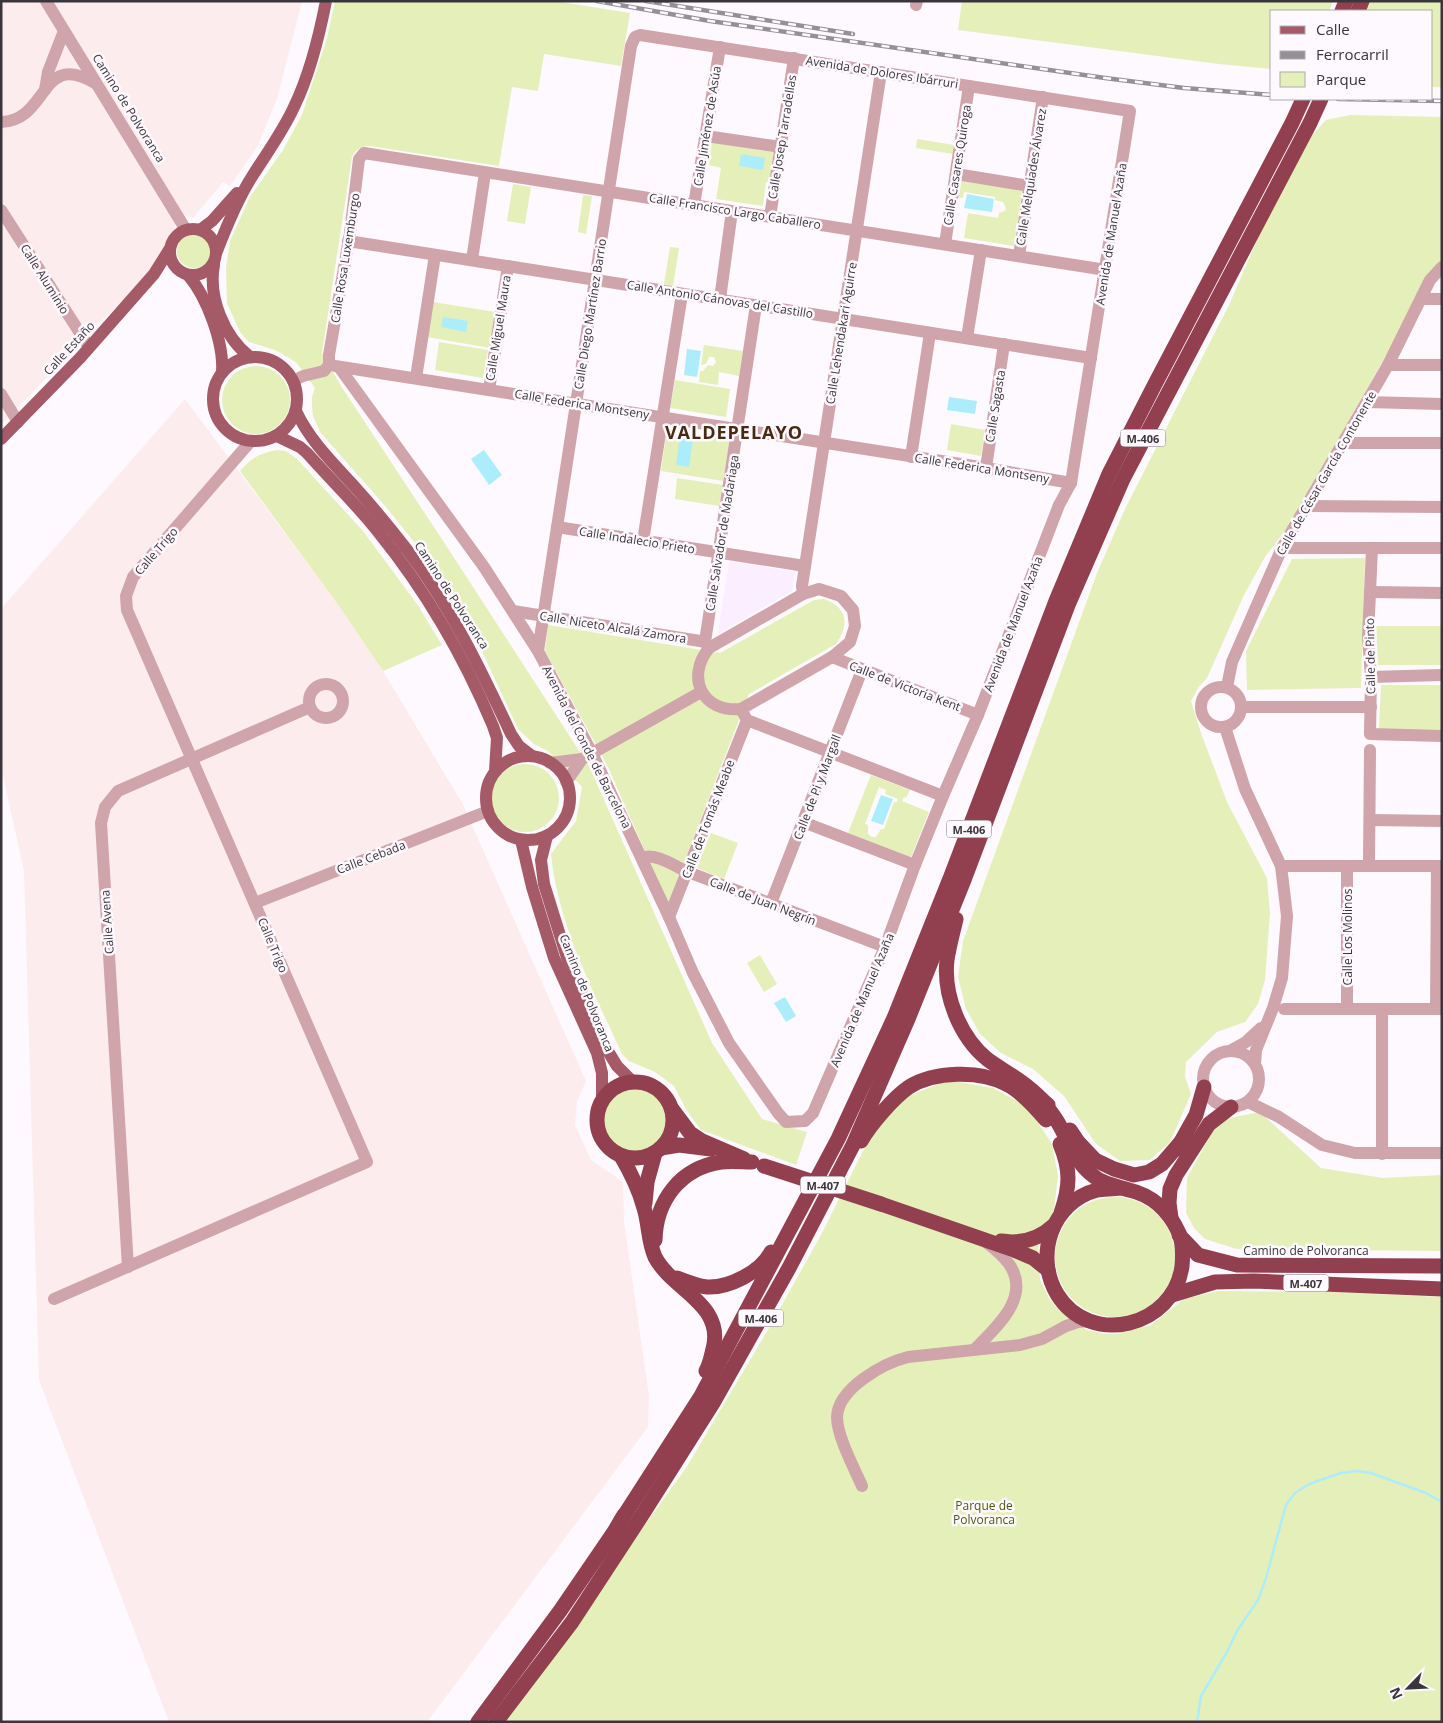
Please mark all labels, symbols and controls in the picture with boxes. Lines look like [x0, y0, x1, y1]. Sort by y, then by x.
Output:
legend [1270, 10, 1433, 100]
text: Calle [1316, 19, 1350, 39]
text: Ferrocarril [1316, 44, 1389, 64]
street label: Camino de Polvoranca [89, 50, 169, 166]
street label: Avenida de Dolores Ibárruri [805, 52, 959, 92]
street label: Calle Jiménez de Asúa [689, 65, 725, 187]
text: Parque [1316, 69, 1366, 89]
street label: Calle Josep Tarradellas [764, 73, 800, 200]
street label: Calle Casares Quiroga [939, 103, 975, 227]
street label: Calle Melquiades Álvarez [1012, 107, 1050, 247]
street label: Avenida de Manuel Azaña [1091, 162, 1131, 306]
street label: Calle Francisco Largo Caballero [648, 189, 822, 233]
street label: Calle Rosa Luxemburgo [326, 192, 364, 324]
street label: Calle Diego Martínez Barrio [570, 237, 610, 391]
street label: Calle Aluminio [17, 241, 73, 317]
street label: Calle Lehendakari Aguirre [821, 260, 861, 405]
street label: Calle Miguel Maura [481, 274, 515, 382]
street label: Calle Antonio Cánovas del Castillo [626, 276, 814, 322]
street label: Calle Estaño [40, 317, 98, 379]
street label: Calle Sagasta [981, 368, 1009, 444]
street label: Calle Federica Montseny [513, 385, 652, 423]
street label: Calle de César García Contonente [1272, 388, 1380, 558]
district label: VALDEPELAYO [665, 420, 803, 444]
road number: M-406 [1120, 429, 1166, 446]
street label: Calle Federica Montseny [913, 449, 1052, 487]
street label: Calle Salvador de Madariaga [701, 454, 743, 612]
street label: Calle Indalecio Prieto [578, 522, 696, 558]
street label: Calle Trigo [130, 523, 182, 579]
street label: Camino de Polvoranca [411, 538, 493, 652]
street label: Avenida de Manuel Azaña [979, 554, 1047, 694]
street label: Calle Niceto Alcalá Zamora [538, 607, 688, 647]
street label: Calle de Pinto [1361, 618, 1379, 694]
street label: Calle de Victoria Kent [847, 657, 963, 715]
street label: Avenida del Conde de Barcelona [538, 663, 636, 831]
street label: Calle de Pi y Margall [789, 732, 845, 842]
street label: Calle de Tomás Meabe [677, 757, 739, 881]
road number: M-406 [946, 821, 992, 838]
street label: Calle Cebada [334, 836, 408, 878]
street label: Calle de Juan Negrín [707, 873, 819, 929]
street label: Calle Los Molinos [1339, 888, 1356, 985]
street label: Calle Avena [96, 889, 118, 955]
street label: Calle Trigo [254, 915, 292, 975]
street label: Avenida de Manuel Azaña [826, 930, 898, 1070]
street label: Camino de Polvoranca [556, 932, 618, 1054]
road number: M-407 [800, 1176, 846, 1194]
street label: Camino de Polvoranca [1243, 1242, 1369, 1259]
road number: M-407 [1284, 1275, 1328, 1292]
road number: M-406 [738, 1310, 784, 1326]
park label: Parque de Polvoranca [953, 1497, 1015, 1528]
north arrow [1383, 1663, 1433, 1713]
text: N [1385, 1684, 1407, 1703]

